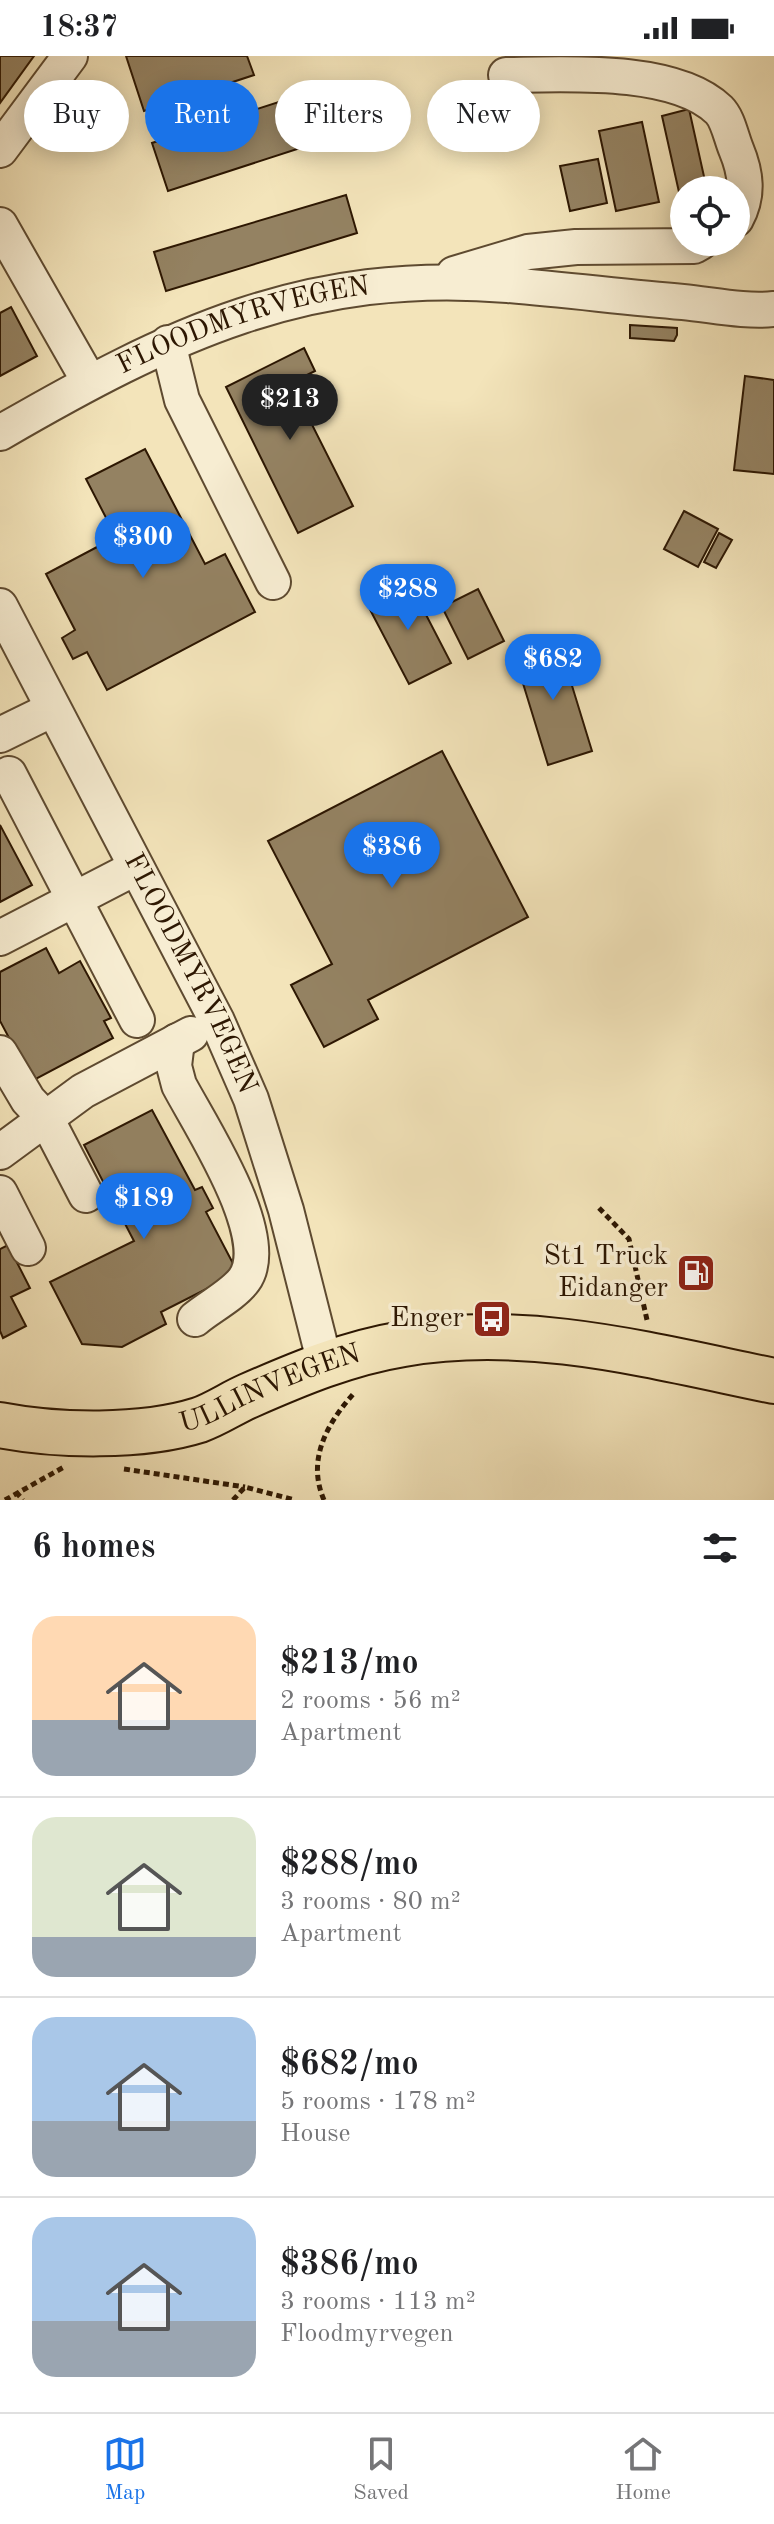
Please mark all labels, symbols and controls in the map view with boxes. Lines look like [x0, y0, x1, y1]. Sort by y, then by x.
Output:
text: 18:37 [40, 13, 118, 43]
chip: Buy [24, 80, 129, 152]
chip: Rent [145, 80, 259, 152]
chip: Filters [275, 80, 411, 152]
chip: New [427, 80, 540, 152]
map controls [670, 176, 750, 256]
button: locate [670, 176, 750, 256]
street label: FLOODMYRVEGEN [113, 273, 371, 380]
pin: $213 [243, 374, 337, 442]
text: $213 [260, 387, 320, 413]
pin: $300 [96, 512, 190, 580]
text: $300 [113, 525, 173, 551]
pin: $288 [361, 564, 455, 632]
text: $288 [378, 577, 438, 603]
pin: $682 [506, 634, 600, 702]
text: $682 [523, 647, 583, 673]
pin: $386 [345, 822, 439, 890]
text: $386 [362, 835, 422, 861]
street label: FLOODMYRVEGEN [118, 849, 261, 1098]
pin: $189 [97, 1173, 191, 1241]
text: $189 [114, 1186, 174, 1212]
place label: St1 Truck Eidanger [544, 1243, 668, 1303]
fuel station icon: St1 Truck Eidanger [675, 1252, 717, 1294]
bus stop icon: Enger [471, 1298, 513, 1340]
place label: Enger [390, 1305, 464, 1333]
street label: ULLINVEGEN [177, 1340, 364, 1439]
icon: filters [698, 1526, 742, 1570]
text: 6 homes [32, 1531, 155, 1565]
text: $213/mo [280, 1647, 419, 1681]
icon: home [96, 1648, 192, 1744]
text: 2 rooms · 56 m² [280, 1688, 461, 1714]
text: Apartment [280, 1720, 402, 1746]
text: $288/mo [280, 1848, 419, 1882]
icon: home [96, 1849, 192, 1945]
text: 3 rooms · 80 m² [280, 1889, 461, 1915]
text: Apartment [280, 1921, 402, 1947]
text: $682/mo [280, 2048, 419, 2082]
icon: home [96, 2049, 192, 2145]
text: 5 rooms · 178 m² [280, 2089, 476, 2115]
text: House [280, 2121, 351, 2147]
text: $386/mo [280, 2248, 419, 2282]
icon: home [96, 2249, 192, 2345]
text: 3 rooms · 113 m² [280, 2289, 476, 2315]
text: Floodmyrvegen [280, 2321, 454, 2347]
tab: Map [103, 2432, 147, 2507]
tab: Saved [353, 2432, 409, 2507]
tab: Home [615, 2432, 671, 2507]

